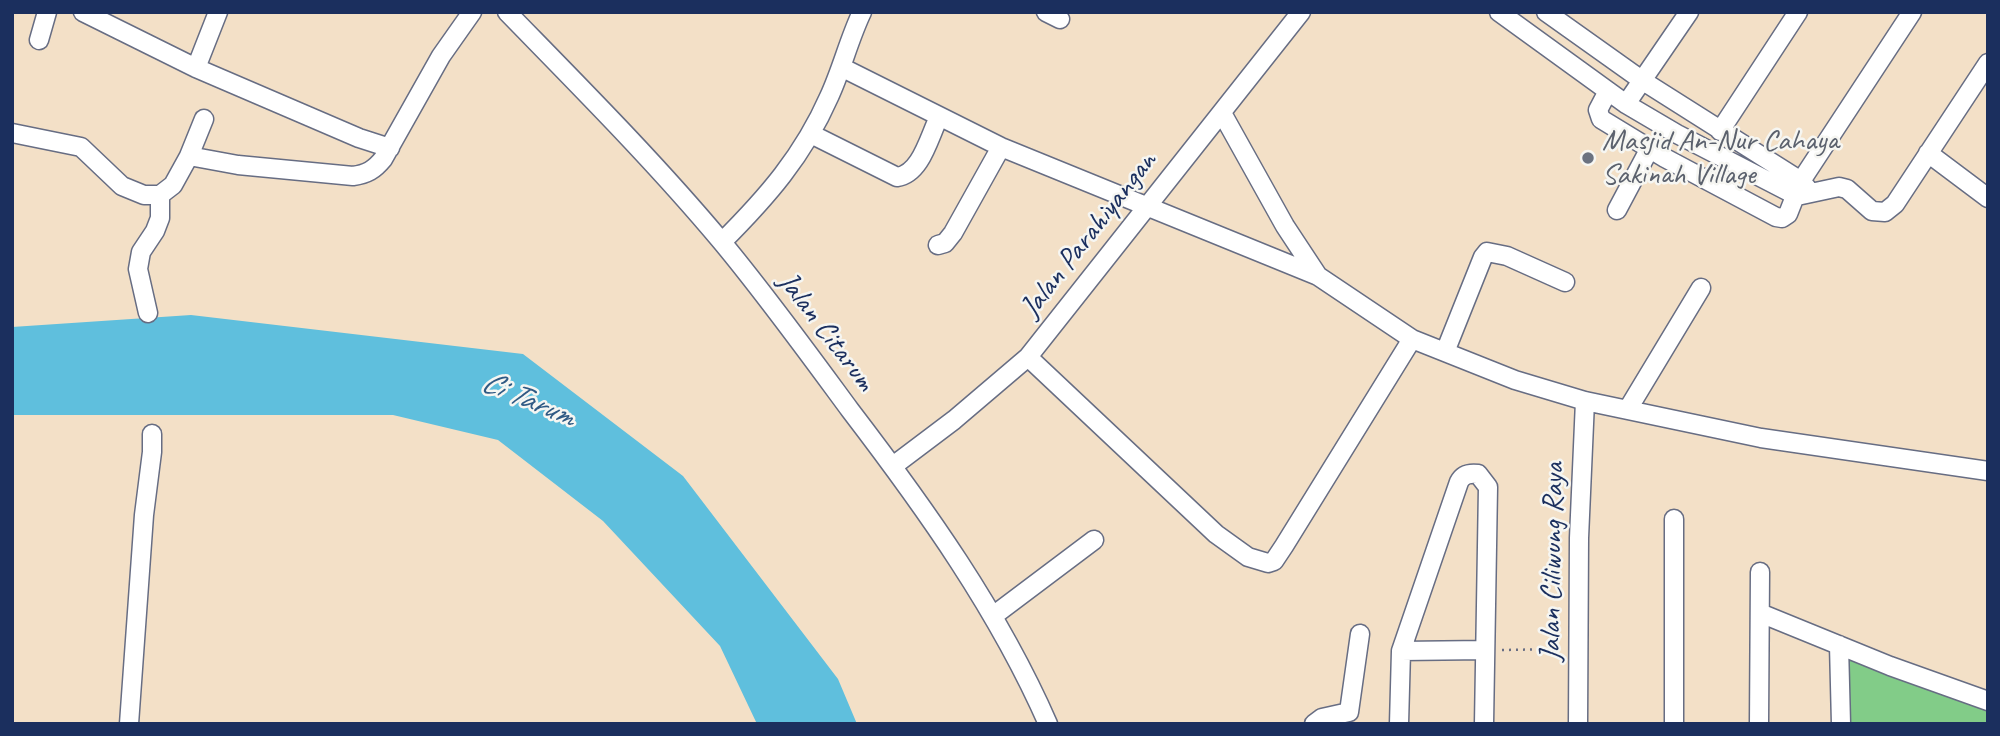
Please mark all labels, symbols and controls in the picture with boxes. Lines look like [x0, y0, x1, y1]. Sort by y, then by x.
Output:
place label: Masjid An-Nur Cahaya Sakinah Village [1602, 123, 1839, 194]
street label: Jalan Parahiyangan [1013, 145, 1165, 325]
marker: Masjid An-Nur Cahaya Sakinah Village [1580, 150, 1596, 166]
street label: Jalan Citarum [769, 265, 883, 399]
water label: Ci Tarum [476, 363, 580, 437]
street label: Jalan Ciliwung Raya [1533, 462, 1573, 662]

